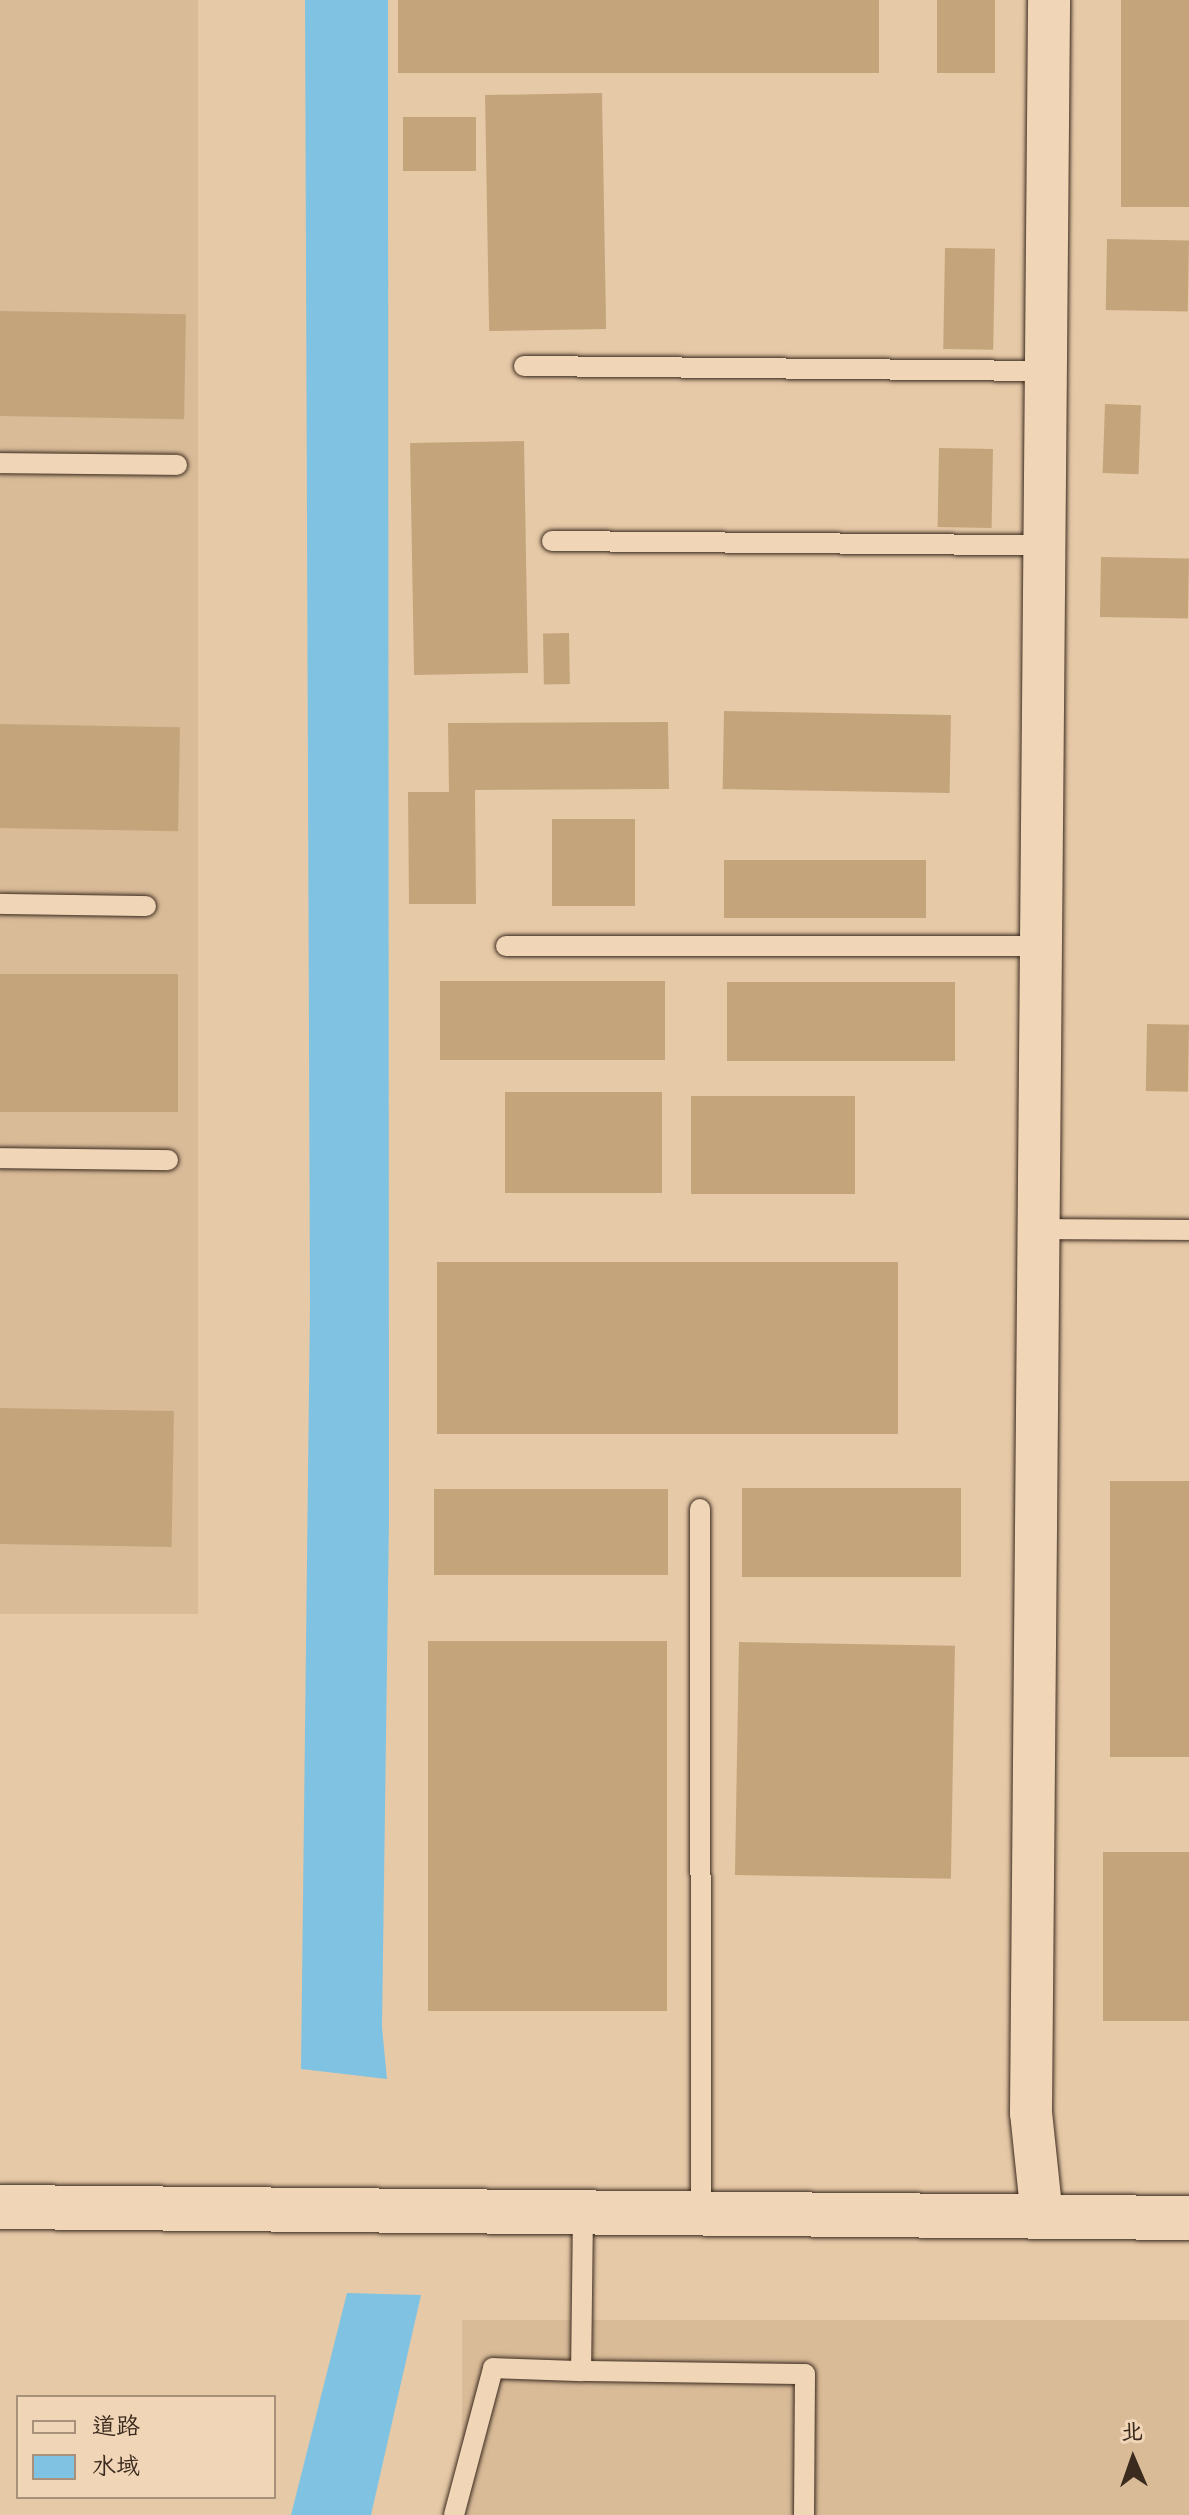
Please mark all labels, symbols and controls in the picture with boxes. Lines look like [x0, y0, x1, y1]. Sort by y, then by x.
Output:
legend [16, 2395, 276, 2499]
text: 道路 [92, 2412, 140, 2446]
north arrow [1093, 2419, 1173, 2499]
text: 北 [1121, 2419, 1144, 2450]
text: 水域 [92, 2452, 140, 2486]

